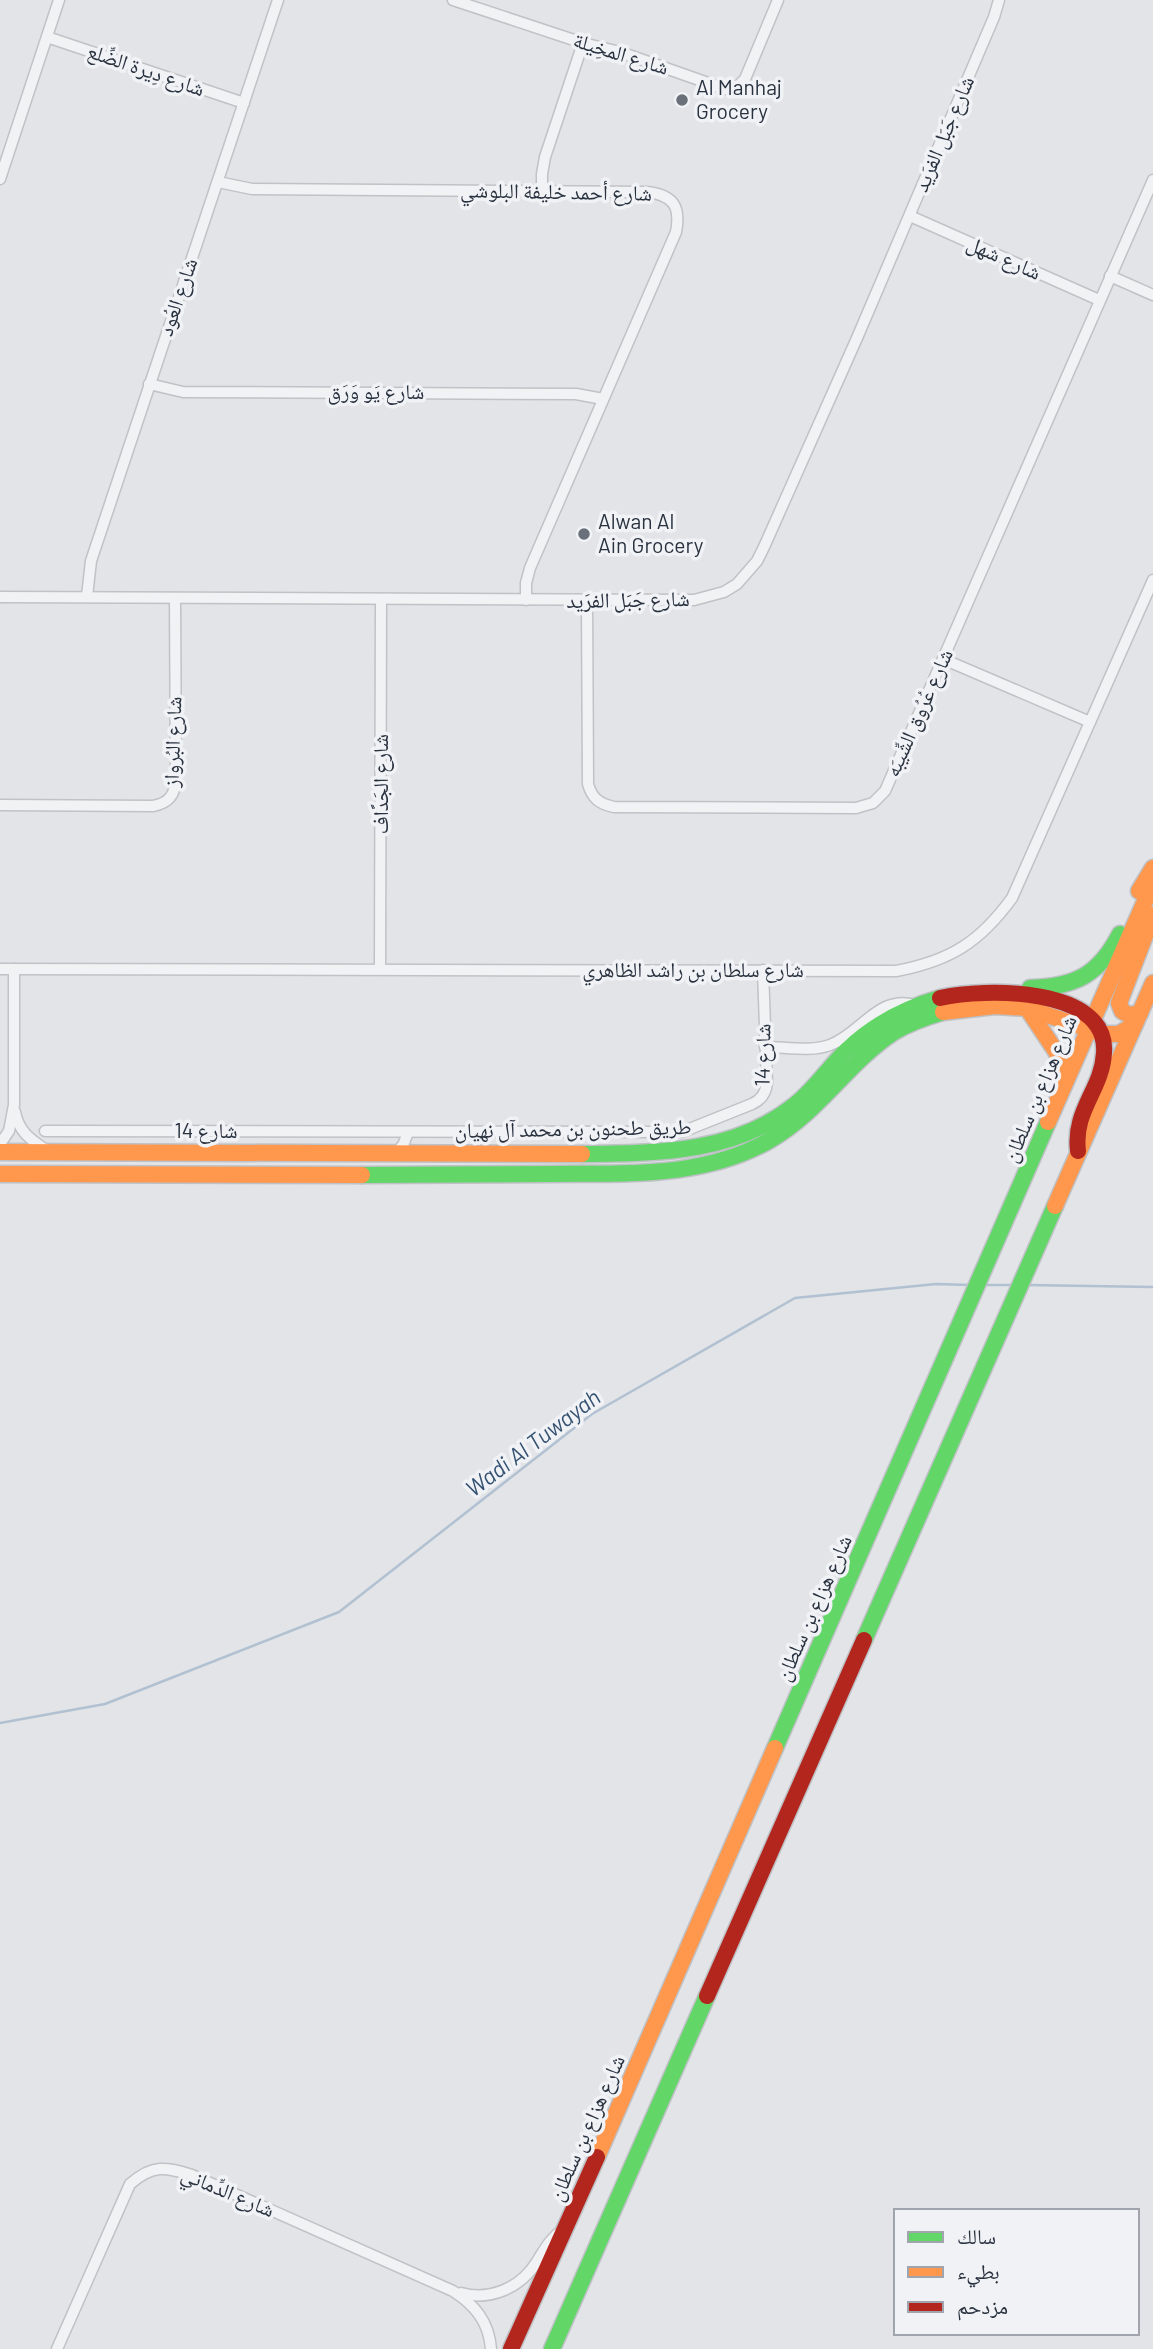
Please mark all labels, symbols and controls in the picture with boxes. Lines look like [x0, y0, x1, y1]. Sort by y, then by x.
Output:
street label: شارع المخِيلة [570, 26, 672, 81]
street label: شارع دِيرة الضِّلع [84, 37, 208, 102]
street label: شارع جَبَل الفرَيد [907, 72, 980, 196]
place label: Al Manhaj Grocery [696, 74, 782, 123]
marker: Al Manhaj Grocery [674, 92, 690, 108]
street label: شارع أحمد خليفة البلوشي [460, 176, 652, 210]
street label: شارع شهل [963, 229, 1045, 286]
street label: شارع العُود [152, 254, 203, 339]
street label: شارع يَو وَرَق [328, 378, 424, 405]
place label: Alwan Al Ain Grocery [598, 508, 704, 557]
marker: Alwan Al Ain Grocery [576, 526, 592, 542]
street label: شارع جَبَل الفرَيد [566, 585, 690, 614]
street label: شارع عُرُوق الشِّيبَه [878, 645, 959, 781]
street label: شارع البُرواز [157, 696, 188, 789]
street label: شارع الجَدَّاف [367, 734, 394, 834]
street label: شارع سلطان بن راشد الظاهري [582, 956, 804, 986]
street label: شارع هزاع بن سلطان [996, 1011, 1083, 1166]
street label: شارع 14 [748, 1023, 777, 1087]
street label: طريق طحنون بن محمد آل نهيان [454, 1113, 692, 1144]
street label: شارع 14 [174, 1117, 238, 1144]
water label: Wadi Al Tuwayah [459, 1382, 605, 1502]
street label: شارع هزاع بن سلطان [769, 1530, 858, 1685]
street label: شارع هزاع بن سلطان [542, 2050, 631, 2205]
street label: شارع الدِّماني [176, 2160, 279, 2226]
legend [894, 2209, 1139, 2335]
text: سالك [957, 2223, 996, 2248]
text: بطيء [957, 2258, 1000, 2288]
text: مزدحم [957, 2293, 1008, 2321]

